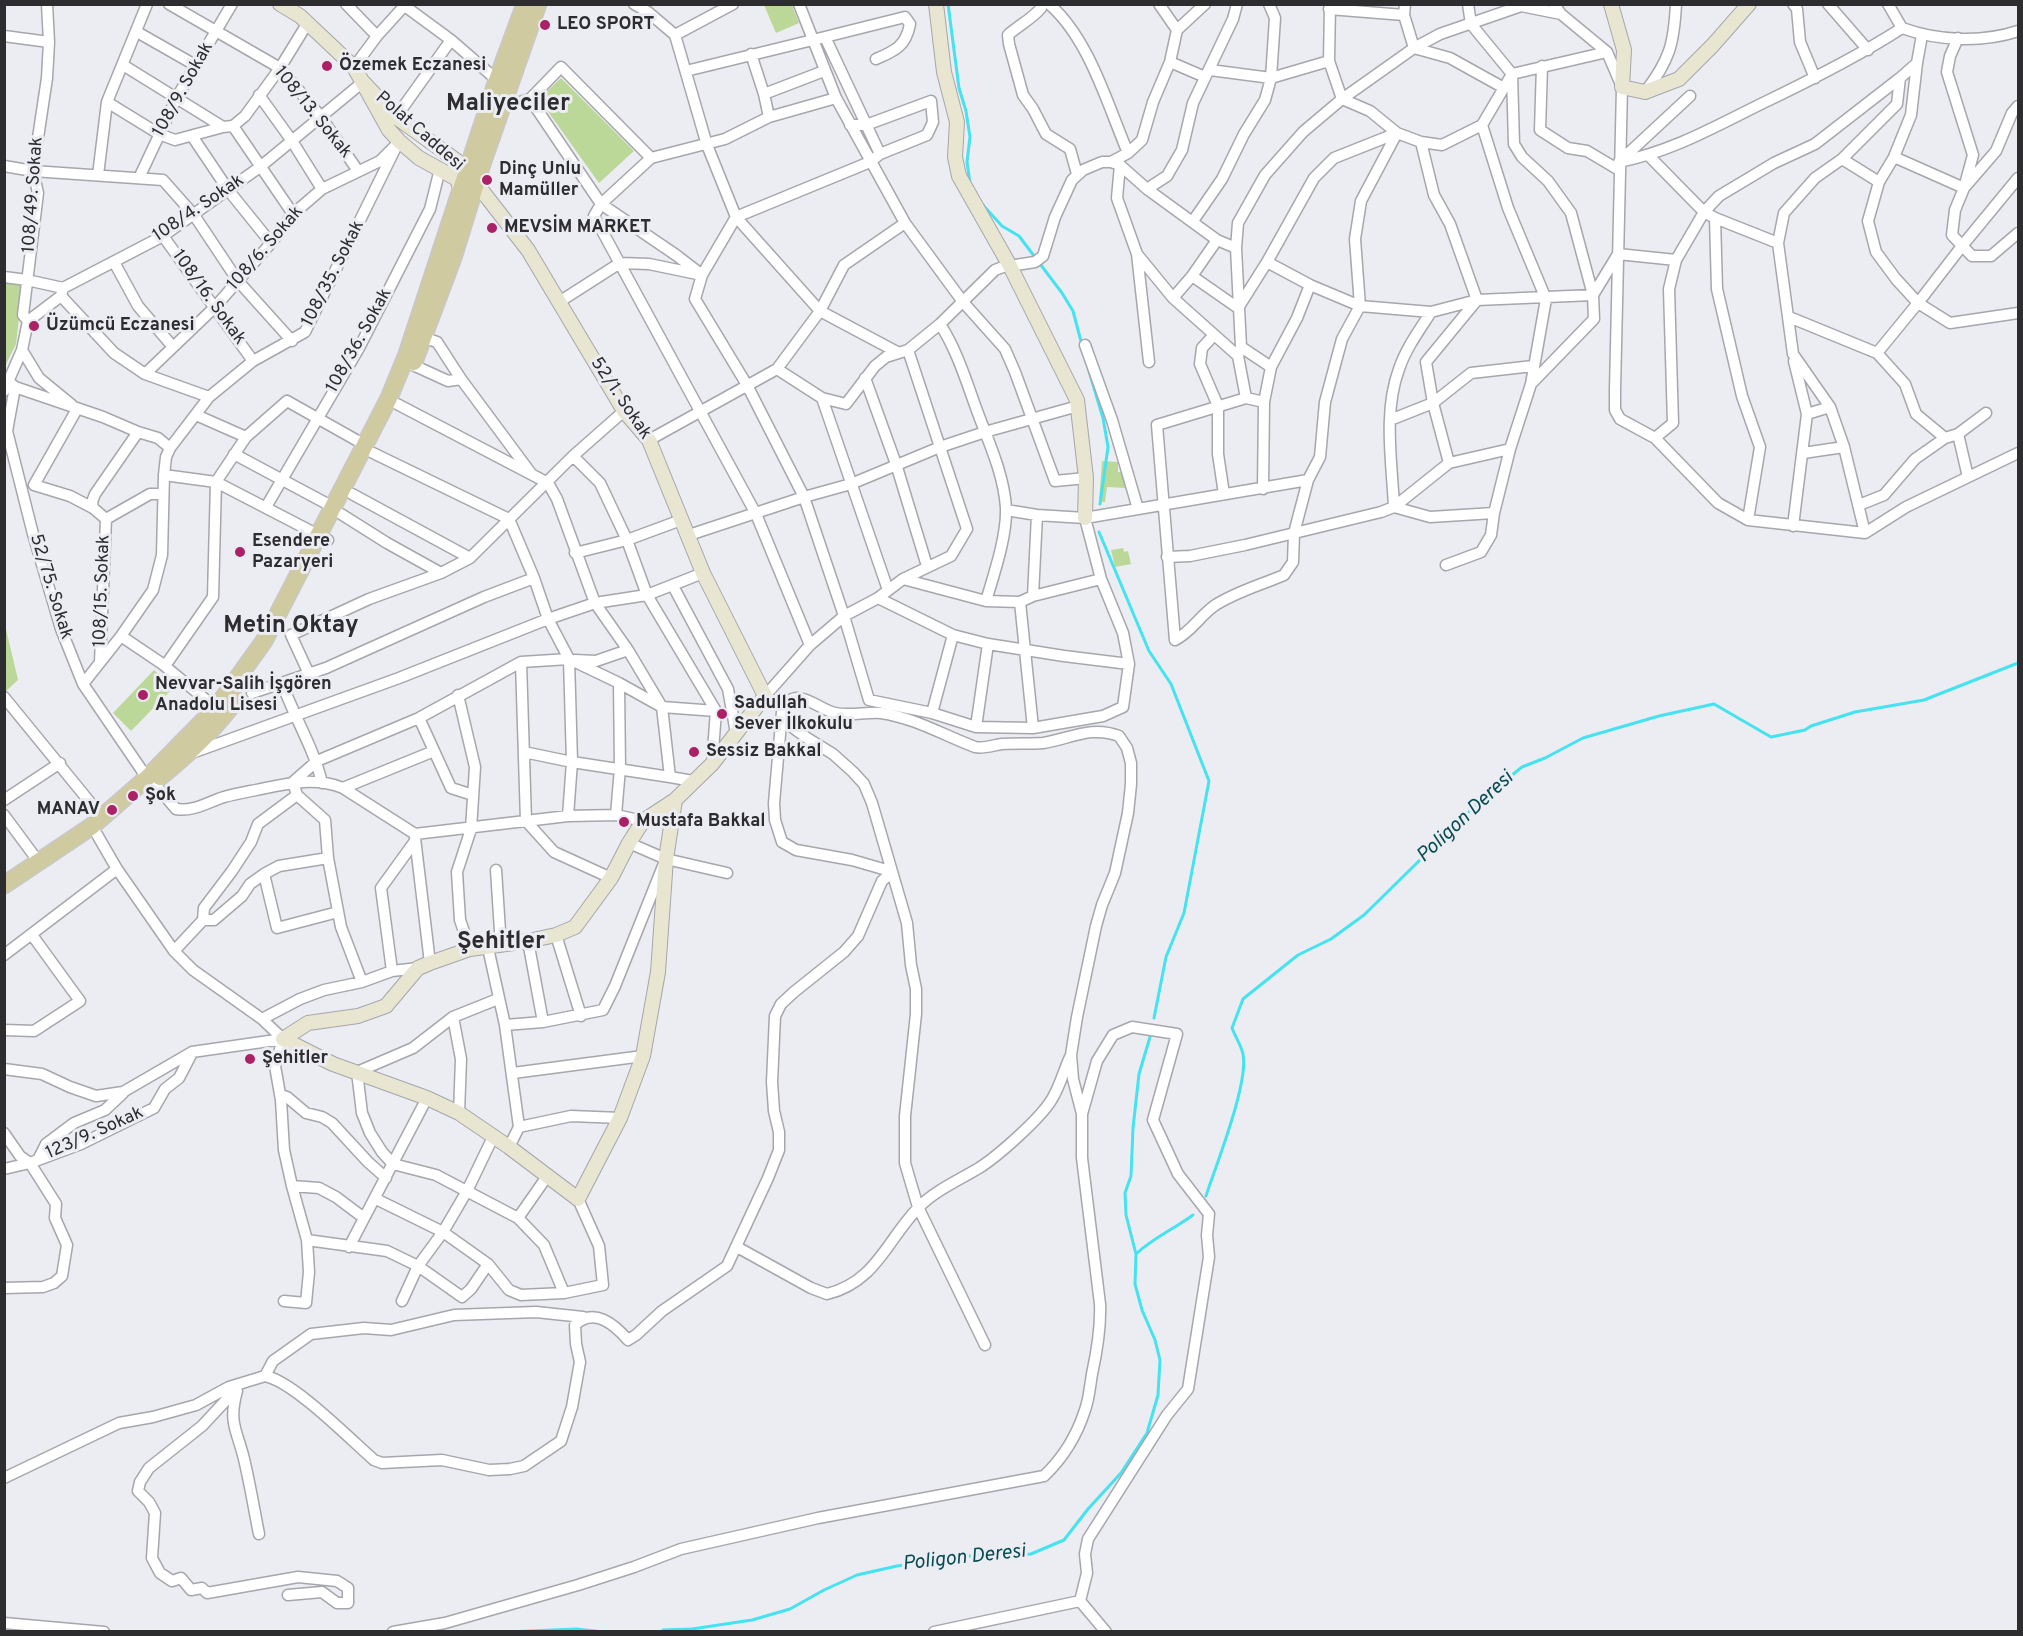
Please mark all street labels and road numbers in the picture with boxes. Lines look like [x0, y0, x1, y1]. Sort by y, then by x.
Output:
street label: 108/9. Sokak [149, 39, 219, 141]
street label: 108/13. Sokak [268, 63, 356, 163]
street label: Polat Caddesi [370, 88, 468, 176]
street label: 108/49. Sokak [19, 136, 49, 254]
street label: 108/4. Sokak [149, 171, 249, 247]
street label: 108/6. Sokak [223, 202, 309, 296]
street label: 108/35. Sokak [298, 217, 370, 331]
street label: 108/16. Sokak [166, 246, 250, 350]
street label: 108/36. Sokak [322, 285, 398, 397]
street label: 52/1. Sokak [585, 354, 655, 444]
street label: 52/75. Sokak [24, 532, 76, 642]
street label: 108/15. Sokak [90, 534, 116, 648]
street label: 123/9. Sokak [43, 1103, 147, 1165]

